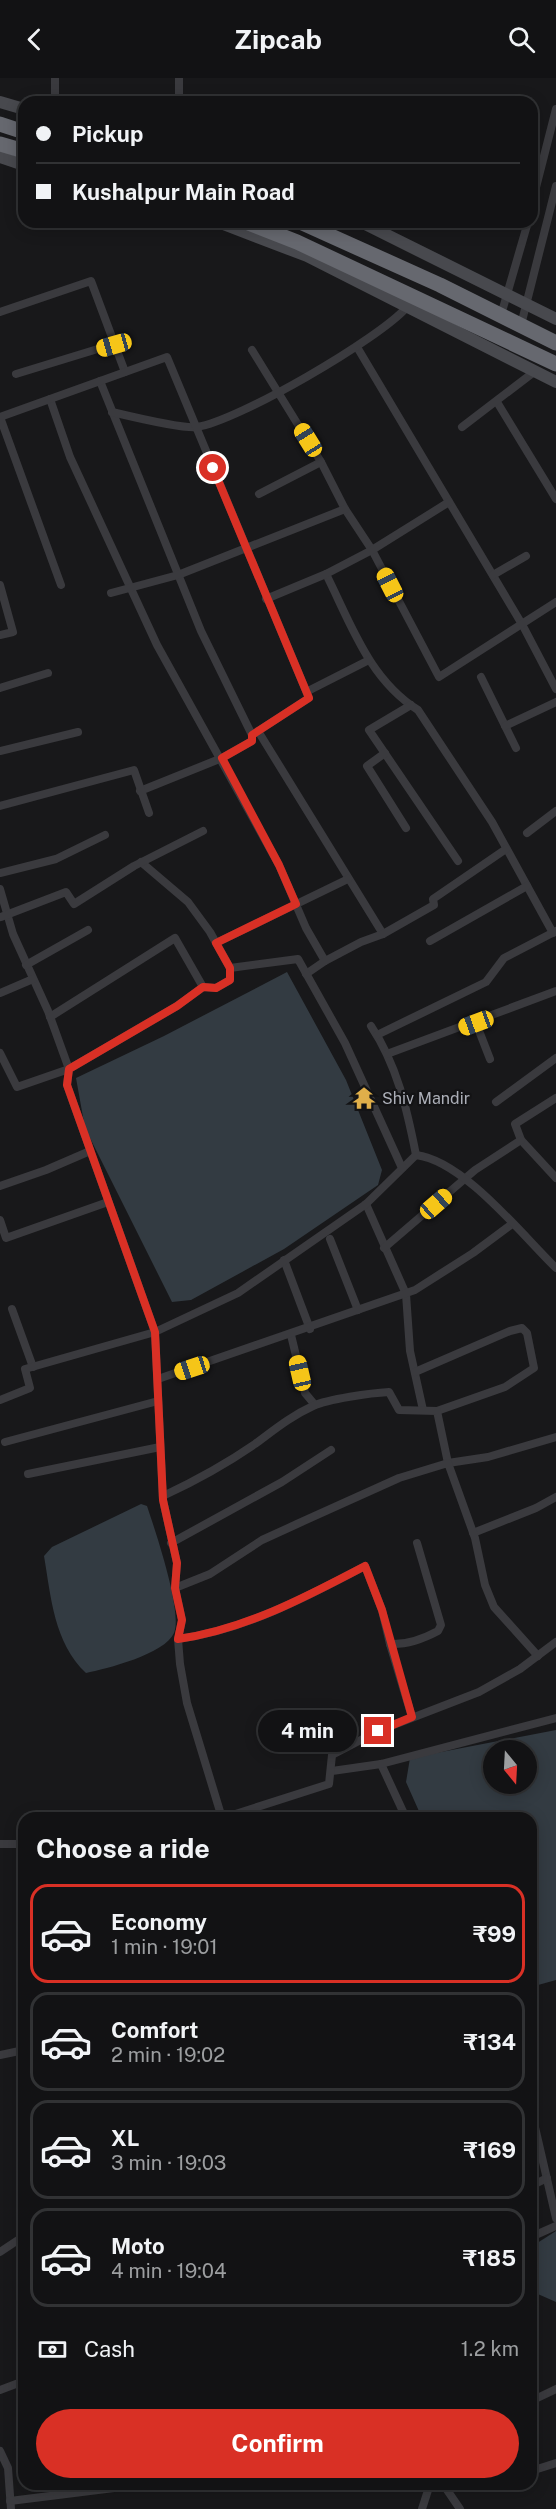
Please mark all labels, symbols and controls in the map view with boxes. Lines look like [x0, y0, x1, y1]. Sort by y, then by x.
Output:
icon: back [18, 23, 51, 56]
text: Zipcab [234, 23, 322, 55]
icon: search [505, 23, 538, 56]
text: Pickup [72, 121, 143, 147]
text: Kushalpur Main Road [72, 179, 295, 205]
car [94, 331, 134, 359]
car [291, 420, 325, 460]
route start [199, 454, 226, 481]
car [374, 565, 406, 605]
car [456, 1008, 496, 1038]
temple icon: Shiv Mandir [351, 1085, 377, 1111]
place label: Shiv Mandir [382, 1089, 470, 1108]
car [417, 1185, 455, 1223]
car [287, 1353, 313, 1393]
car [172, 1354, 212, 1382]
callout: 4 min [258, 1710, 357, 1752]
route end [364, 1717, 391, 1744]
text: 4 min [281, 1719, 334, 1743]
north arrow [483, 1740, 537, 1794]
map controls [483, 1740, 537, 1794]
text: Choose a ride [36, 1832, 210, 1864]
icon: car [39, 1907, 93, 1961]
text: Economy [111, 1909, 207, 1935]
text: ₹99 [473, 1921, 516, 1947]
text: 1 min · 19:01 [111, 1935, 218, 1959]
icon: car [39, 2015, 93, 2069]
text: Comfort [111, 2017, 198, 2043]
text: ₹134 [463, 2029, 516, 2055]
text: 2 min · 19:02 [111, 2043, 225, 2067]
icon: car [39, 2123, 93, 2177]
text: XL [111, 2125, 139, 2151]
text: ₹169 [463, 2137, 516, 2163]
text: 3 min · 19:03 [111, 2151, 226, 2175]
icon: car [39, 2231, 93, 2285]
text: Moto [111, 2233, 165, 2259]
text: ₹185 [463, 2245, 516, 2271]
text: 4 min · 19:04 [111, 2259, 226, 2283]
icon: cash [36, 2333, 69, 2366]
text: Cash [84, 2336, 135, 2362]
text: 1.2 km [461, 2337, 519, 2361]
button: Confirm [36, 2409, 519, 2478]

